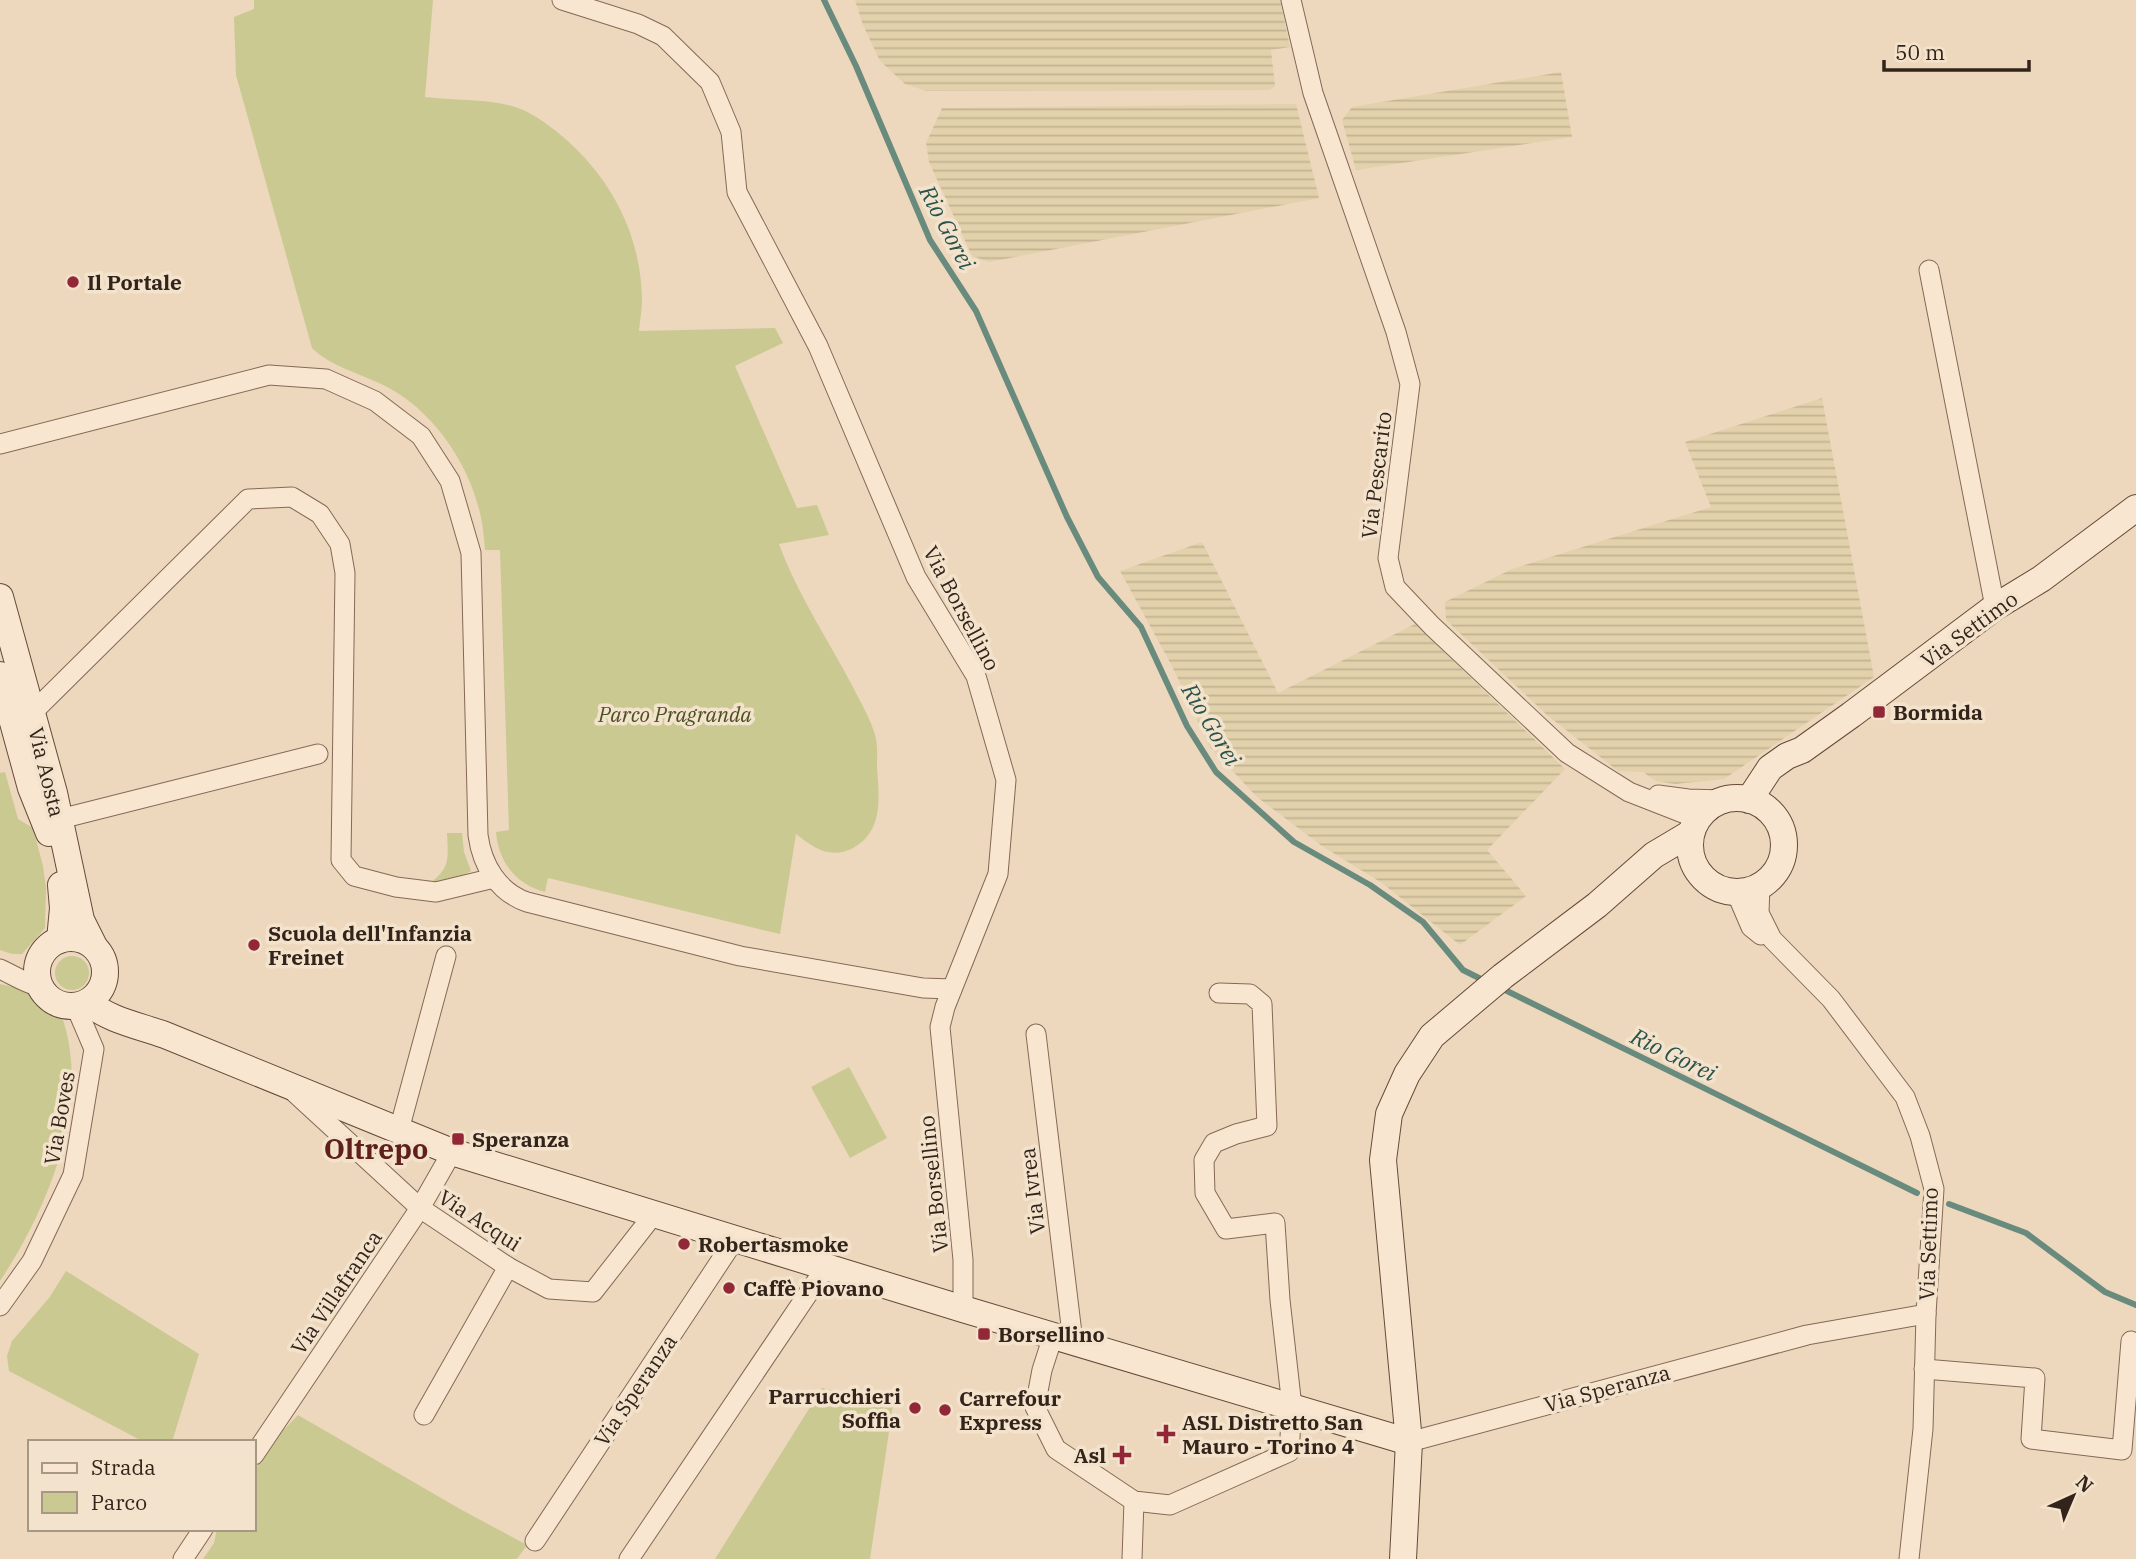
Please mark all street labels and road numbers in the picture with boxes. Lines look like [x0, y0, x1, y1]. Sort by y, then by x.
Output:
street label: Via Pescarito [1354, 410, 1398, 540]
street label: Via Borsellino [917, 541, 1007, 675]
street label: Via Settimo [1915, 584, 2023, 674]
street label: Via Aosta [22, 724, 72, 820]
street label: Via Boves [37, 1069, 81, 1167]
street label: Via Borsellino [912, 1114, 954, 1254]
street label: Via Ivrea [1013, 1146, 1051, 1236]
street label: Via Acqui [433, 1183, 527, 1257]
street label: Via Settimo [1912, 1187, 1944, 1301]
street label: Via Villafranca [284, 1224, 388, 1360]
street label: Via Speranza [587, 1329, 683, 1451]
street label: Via Speranza [1541, 1358, 1673, 1418]

